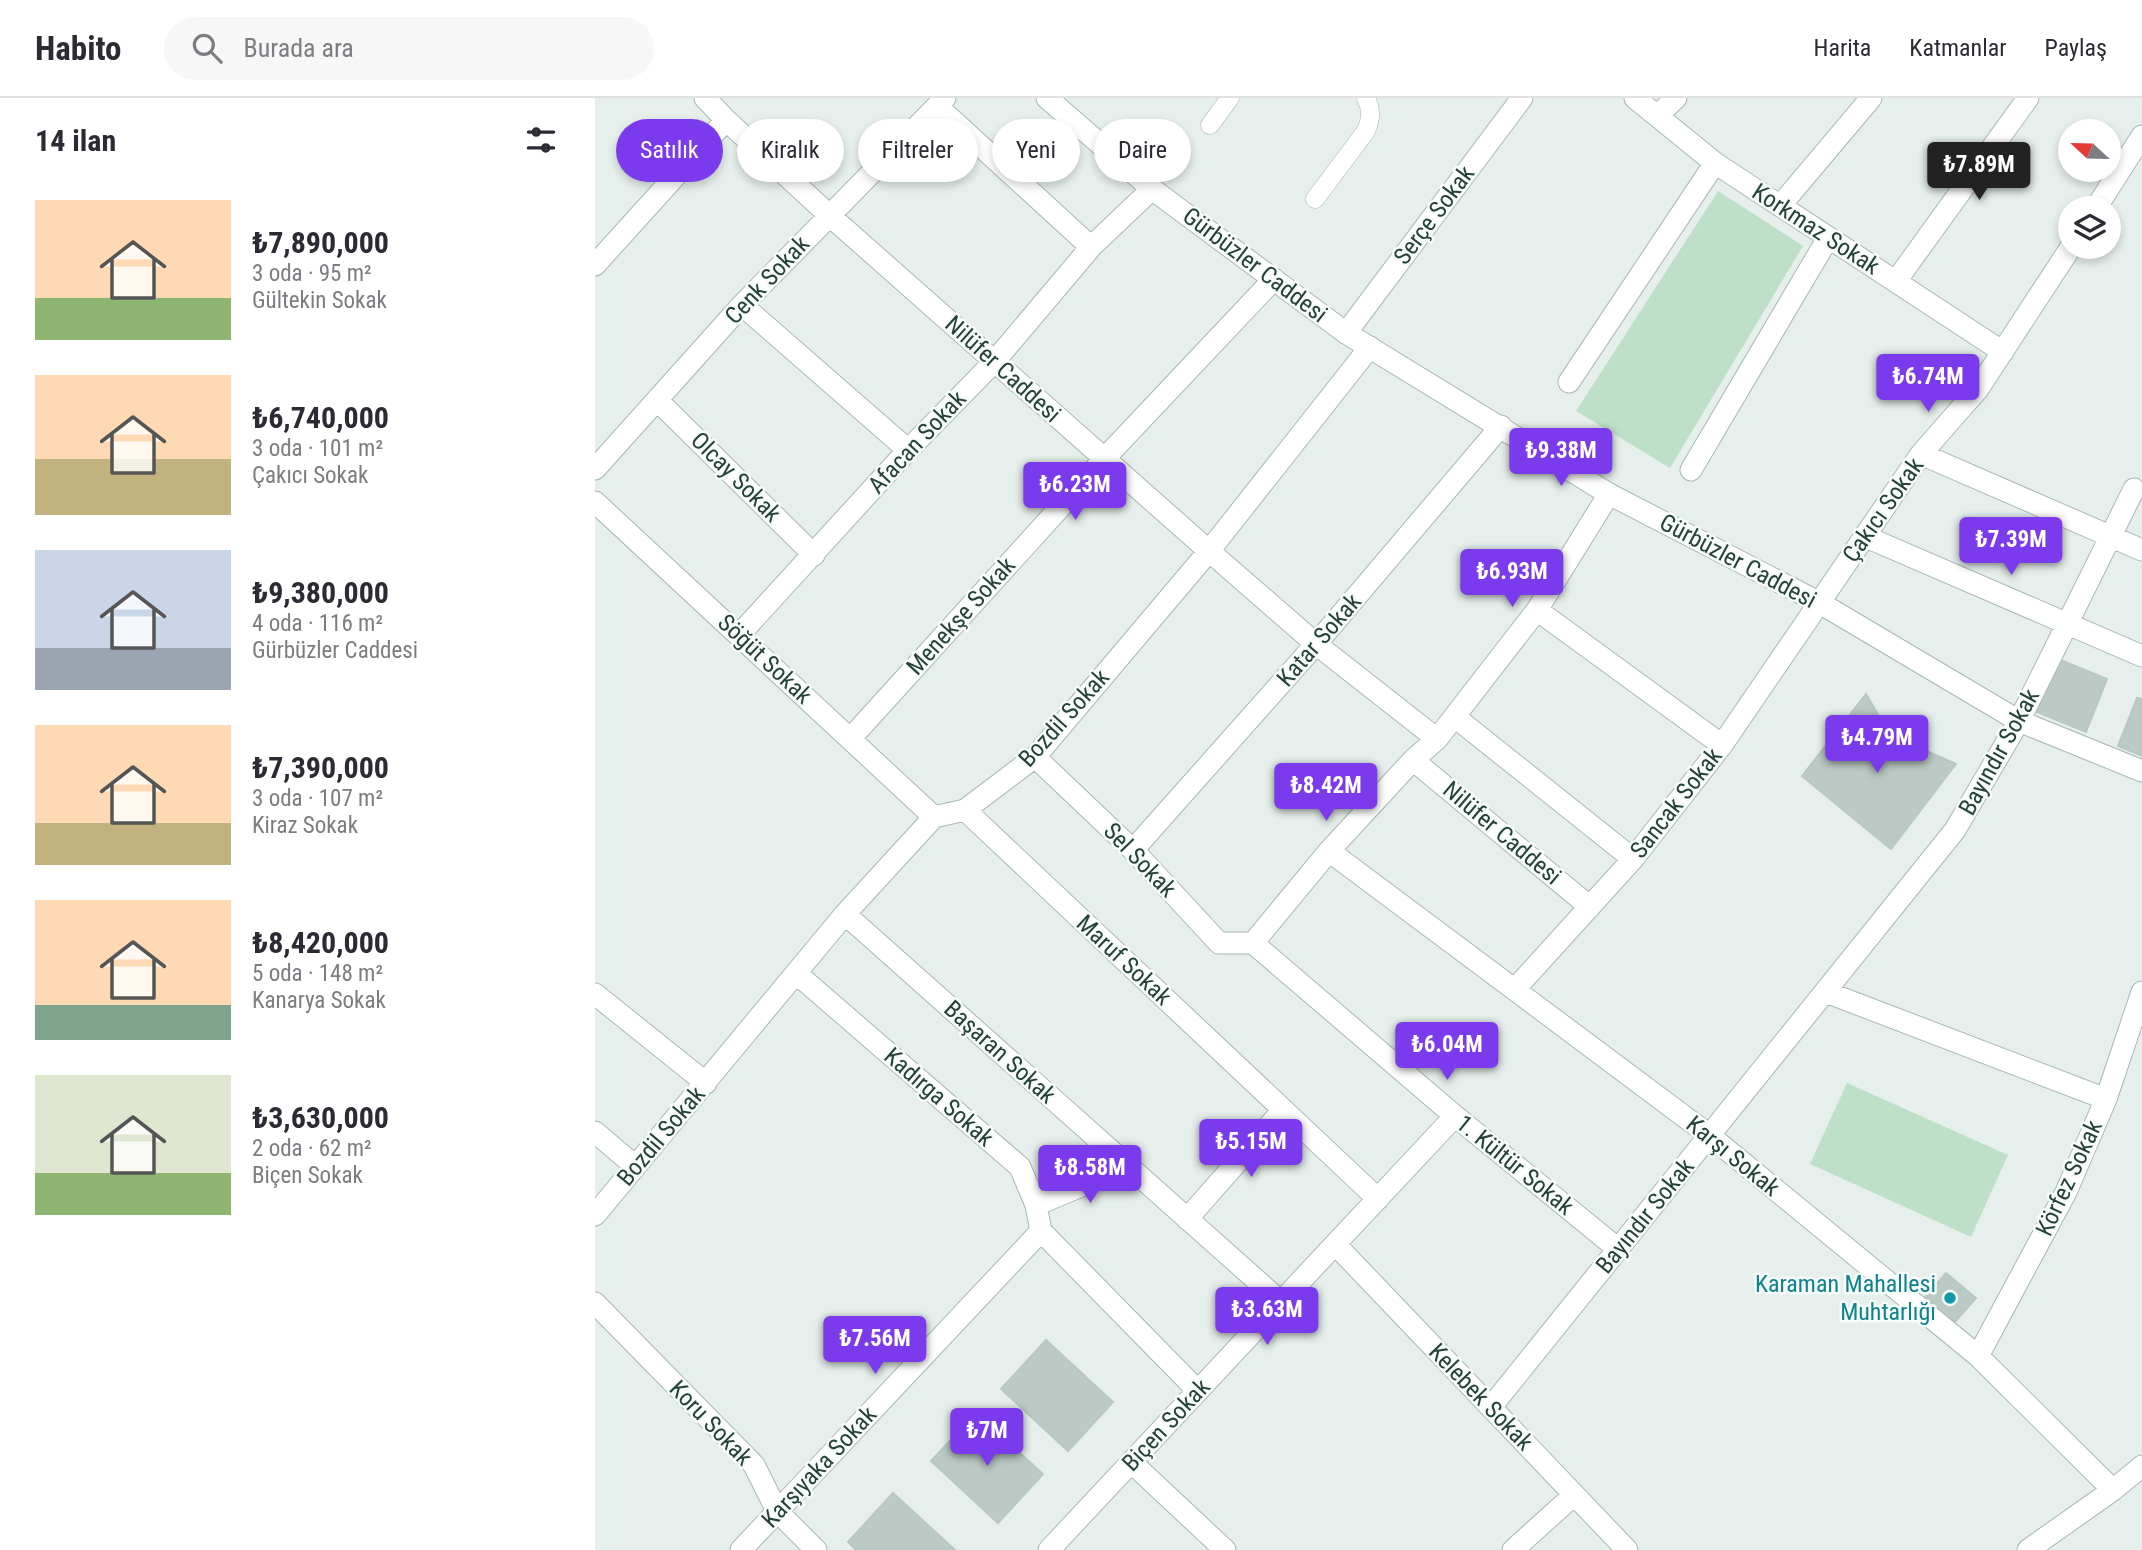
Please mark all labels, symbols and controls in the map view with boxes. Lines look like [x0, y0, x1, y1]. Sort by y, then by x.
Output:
search box [164, 17, 654, 80]
text: Habito [35, 29, 122, 68]
icon: search [188, 29, 226, 67]
text: Burada ara [244, 33, 354, 63]
text: Harita [1814, 34, 1871, 62]
text: Katmanlar [1909, 34, 2007, 62]
text: Paylaş [2045, 34, 2107, 62]
chip: Satılık [616, 119, 723, 182]
chip: Kiralık [737, 119, 844, 182]
chip: Filtreler [858, 119, 978, 182]
chip: Yeni [992, 119, 1080, 182]
chip: Daire [1094, 119, 1191, 182]
north arrow [2058, 119, 2121, 182]
map controls [2058, 119, 2121, 259]
icon: filters [522, 121, 560, 159]
text: 14 ilan [35, 123, 116, 158]
pin: ₺7.89M [1922, 142, 2036, 202]
text: ₺7.89M [1943, 151, 2015, 178]
street label: Serçe Sokak [1388, 160, 1480, 270]
street label: Korkmaz Sokak [1747, 177, 1885, 281]
button: layers [2058, 196, 2121, 259]
street label: Gürbüzler Caddesi [1177, 202, 1333, 328]
text: ₺7,890,000 [252, 225, 389, 260]
icon: home [91, 228, 175, 312]
street label: Cenk Sokak [719, 230, 815, 330]
text: 3 oda · 95 m² [252, 260, 372, 287]
text: Gültekin Sokak [252, 287, 387, 314]
street label: Nilüfer Caddesi [940, 310, 1066, 428]
pin: ₺6.74M [1871, 354, 1985, 414]
text: ₺6.74M [1892, 363, 1964, 390]
street label: Afacan Sokak [862, 385, 972, 499]
text: ₺6,740,000 [252, 400, 389, 435]
icon: home [91, 403, 175, 487]
street label: Olcay Sokak [685, 426, 787, 528]
pin: ₺9.38M [1504, 428, 1618, 488]
text: 3 oda · 101 m² [252, 435, 383, 462]
text: ₺9.38M [1525, 437, 1597, 464]
street label: Çakıcı Sokak [1837, 452, 1929, 568]
text: Çakıcı Sokak [252, 462, 368, 489]
pin: ₺6.23M [1018, 462, 1132, 522]
text: ₺6.23M [1039, 471, 1111, 498]
street label: Gürbüzler Caddesi [1655, 508, 1821, 614]
pin: ₺7.39M [1954, 518, 2068, 577]
text: ₺7.39M [1975, 526, 2047, 553]
pin: ₺6.93M [1455, 550, 1569, 609]
street label: Menekşe Sokak [901, 551, 1021, 681]
text: ₺6.93M [1476, 558, 1548, 585]
text: ₺9,380,000 [252, 575, 389, 610]
icon: home [91, 578, 175, 662]
street label: Katar Sokak [1271, 588, 1367, 692]
street label: Söğüt Sokak [712, 608, 818, 710]
text: 4 oda · 116 m² [252, 610, 383, 637]
text: Gürbüzler Caddesi [252, 637, 418, 664]
street label: Bozdil Sokak [1013, 663, 1115, 772]
street label: Bayındır Sokak [1953, 684, 2045, 820]
pin: ₺4.79M [1820, 716, 1934, 775]
text: ₺4.79M [1841, 724, 1913, 751]
street label: Sancak Sokak [1624, 742, 1728, 864]
text: ₺7,390,000 [252, 750, 389, 785]
icon: home [91, 753, 175, 837]
pin: ₺8.42M [1269, 764, 1383, 823]
text: ₺8.42M [1290, 772, 1362, 799]
street label: Nilüfer Caddesi [1437, 776, 1567, 890]
text: 3 oda · 107 m² [252, 785, 383, 812]
text: Kiraz Sokak [252, 812, 358, 839]
street label: Sel Sokak [1098, 817, 1182, 903]
street label: Maruf Sokak [1071, 909, 1177, 1011]
text: ₺8,420,000 [252, 925, 389, 960]
icon: home [91, 928, 175, 1012]
text: 5 oda · 148 m² [252, 960, 383, 987]
text: Kanarya Sokak [252, 987, 386, 1014]
street label: Başaran Sokak [939, 995, 1062, 1109]
pin: ₺6.04M [1390, 1023, 1504, 1082]
text: ₺6.04M [1411, 1031, 1483, 1058]
street label: Kadırga Sokak [879, 1042, 1000, 1152]
street label: Bozdil Sokak [611, 1080, 711, 1191]
text: ₺3,630,000 [252, 1100, 389, 1135]
icon: home [91, 1103, 175, 1187]
street label: 1. Kültür Sokak [1451, 1109, 1579, 1221]
street label: Karşı Sokak [1681, 1110, 1785, 1202]
street label: Körfez Sokak [2030, 1115, 2108, 1240]
pin: ₺5.15M [1194, 1119, 1308, 1179]
text: ₺5.15M [1215, 1128, 1287, 1155]
text: 2 oda · 62 m² [252, 1135, 372, 1162]
pin: ₺8.58M [1033, 1146, 1147, 1205]
street label: Bayındır Sokak [1590, 1153, 1700, 1279]
text: ₺8.58M [1054, 1154, 1126, 1181]
text: Biçen Sokak [252, 1162, 363, 1189]
place label: Karaman Mahallesi Muhtarlığı [1755, 1270, 1936, 1326]
pin: ₺3.63M [1210, 1288, 1324, 1347]
marker: Karaman Mahallesi Muhtarlığı [1942, 1290, 1958, 1306]
text: ₺3.63M [1231, 1296, 1303, 1323]
pin: ₺7.56M [818, 1316, 932, 1376]
text: ₺7.56M [839, 1325, 911, 1352]
street label: Kelebek Sokak [1423, 1338, 1539, 1456]
street label: Biçen Sokak [1116, 1373, 1216, 1477]
street label: Koru Sokak [664, 1375, 758, 1471]
street label: Karşıyaka Sokak [756, 1401, 882, 1533]
pin: ₺7M [953, 1408, 1021, 1468]
text: ₺7M [966, 1417, 1008, 1444]

